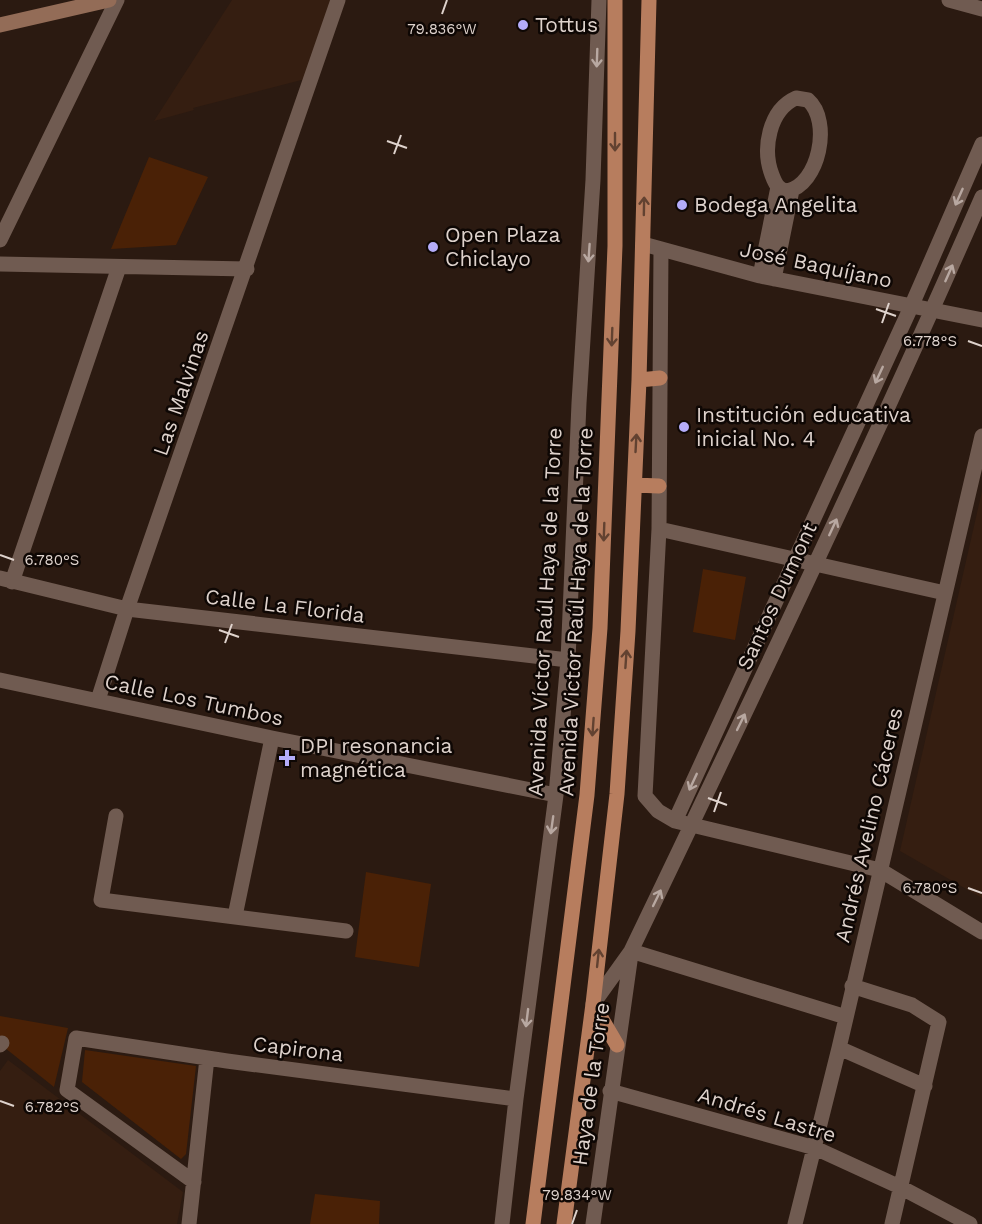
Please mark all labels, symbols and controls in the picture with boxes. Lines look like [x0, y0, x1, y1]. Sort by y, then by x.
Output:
place label: Tottus [535, 12, 598, 37]
marker: Tottus [516, 18, 530, 32]
text: 79.836°W [407, 20, 477, 38]
one-way arrow [591, 48, 603, 68]
one-way arrow [609, 132, 621, 152]
one-way arrow [952, 188, 964, 206]
place label: Bodega Angelita [694, 192, 857, 217]
one-way arrow [638, 197, 649, 217]
marker: Bodega Angelita [675, 198, 689, 212]
place label: Open Plaza Chiclayo [445, 222, 560, 271]
street label: José Baquíjano [738, 236, 895, 293]
marker: Open Plaza Chiclayo [426, 240, 440, 254]
one-way arrow [583, 243, 594, 263]
one-way arrow [944, 264, 955, 283]
street label: Las Malvinas [147, 327, 214, 459]
one-way arrow [606, 327, 617, 347]
text: 6.778°S [903, 332, 957, 350]
one-way arrow [873, 366, 885, 384]
place label: Institución educativa inicial No. 4 [696, 402, 911, 451]
marker: Institución educativa inicial No. 4 [677, 420, 691, 434]
street label: Avenida Víctor Raúl Haya de la Torre [522, 427, 567, 797]
street label: Avenida Victor Raúl Haya de la Torre [553, 427, 598, 797]
one-way arrow [631, 434, 642, 454]
street label: Santos Dumont [731, 518, 822, 674]
one-way arrow [828, 519, 840, 537]
one-way arrow [599, 522, 610, 542]
text: 6.780°S [24, 551, 80, 569]
street label: Calle La Florida [204, 583, 366, 628]
one-way arrow [620, 650, 631, 670]
street label: Calle Los Tumbos [102, 668, 286, 731]
street label: Andrés Avelino Cáceres [829, 705, 908, 945]
one-way arrow [735, 714, 747, 732]
one-way arrow [587, 716, 598, 736]
place label: DPI resonancia magnética [300, 733, 453, 782]
marker: DPI resonancia magnética [278, 749, 296, 767]
one-way arrow [687, 772, 699, 790]
one-way arrow [547, 815, 558, 834]
text: 6.780°S [902, 879, 958, 897]
one-way arrow [651, 890, 663, 908]
one-way arrow [593, 948, 604, 968]
street label: Haya de la Torre [567, 1001, 614, 1167]
one-way arrow [521, 1008, 532, 1028]
street label: Capirona [251, 1031, 345, 1066]
street label: Andrés Lastre [695, 1082, 839, 1147]
text: 6.782°S [25, 1098, 79, 1116]
text: 79.834°W [542, 1186, 612, 1204]

